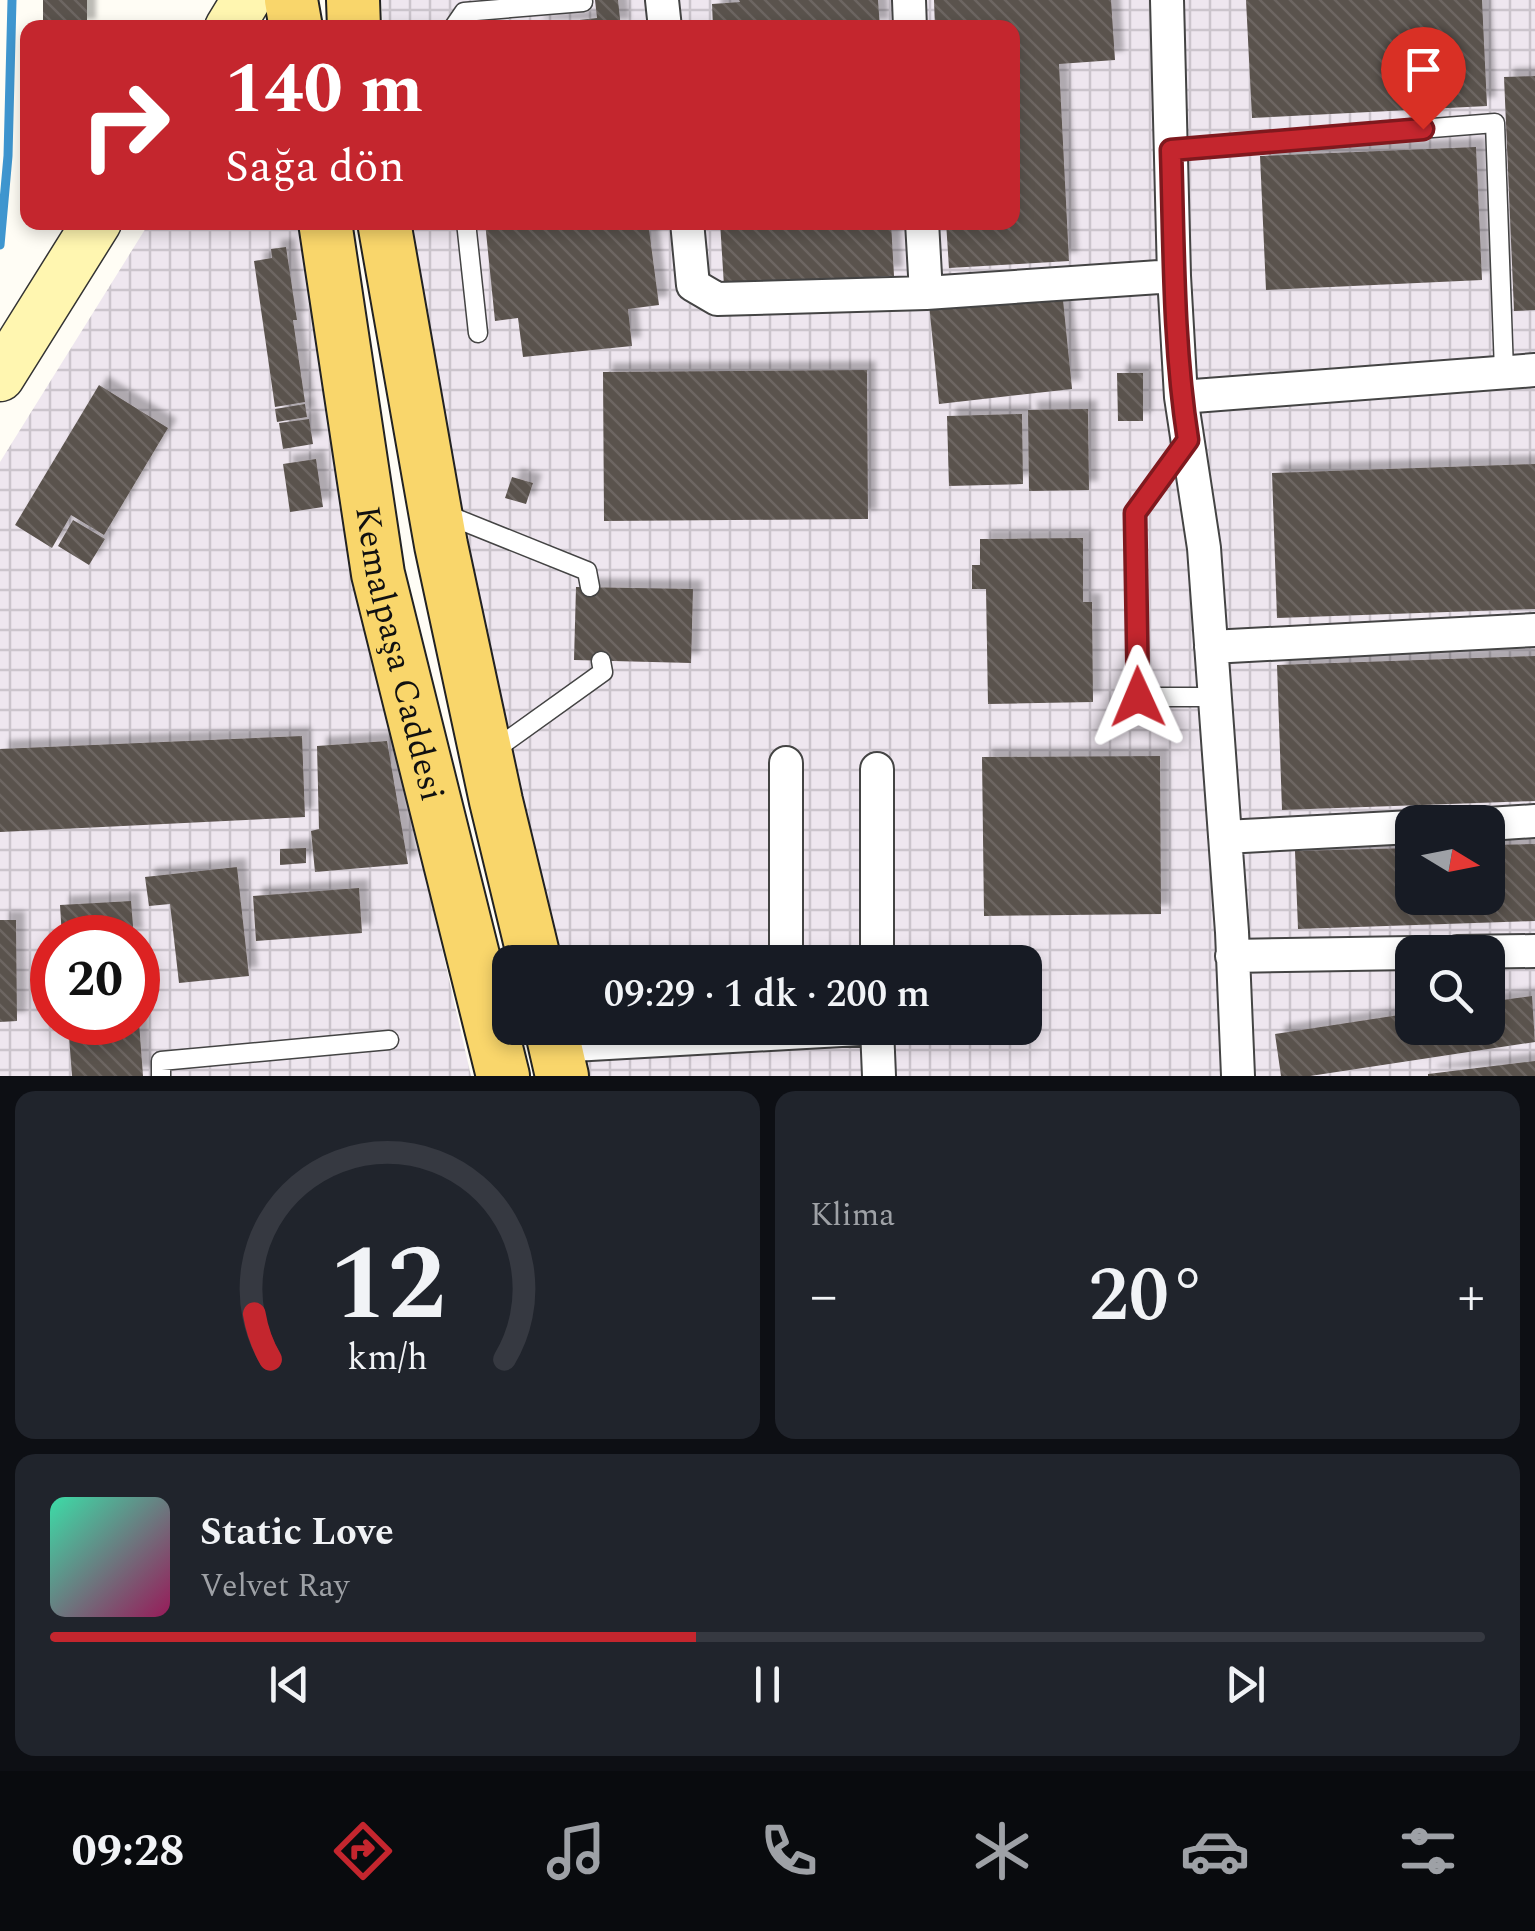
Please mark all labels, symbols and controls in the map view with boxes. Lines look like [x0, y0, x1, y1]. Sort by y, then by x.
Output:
pin [1381, 27, 1466, 130]
text: 140 m [225, 37, 423, 143]
icon: arrive [1396, 42, 1451, 97]
icon: right [60, 60, 190, 190]
text: Sağa dön [225, 133, 405, 202]
street label: Kemalpaşa Caddesi [340, 502, 459, 807]
position arrow [1086, 645, 1190, 749]
north arrow [1395, 805, 1505, 915]
map controls [1395, 805, 1505, 1045]
speed limit sign: 20 [30, 915, 160, 1045]
button: search [1395, 935, 1505, 1045]
text: 09:29 · 1 dk · 200 m [604, 966, 930, 1024]
text: Klima [810, 1191, 895, 1240]
text: 12 [329, 1207, 446, 1365]
text: 20° [1089, 1240, 1206, 1354]
text: − [810, 1255, 838, 1338]
text: + [1457, 1255, 1485, 1338]
text: km/h [347, 1331, 428, 1386]
text: Static Love [200, 1504, 394, 1562]
text: Velvet Ray [200, 1562, 349, 1611]
icon: previous [262, 1657, 317, 1712]
icon: pause [740, 1657, 795, 1712]
icon: next [1218, 1657, 1273, 1712]
icon: directions [328, 1816, 398, 1886]
icon: music [541, 1816, 611, 1886]
icon: phone [754, 1816, 824, 1886]
icon: climate [967, 1816, 1037, 1886]
icon: car [1180, 1816, 1250, 1886]
icon: filters [1393, 1816, 1463, 1886]
text: 09:28 [72, 1817, 185, 1886]

